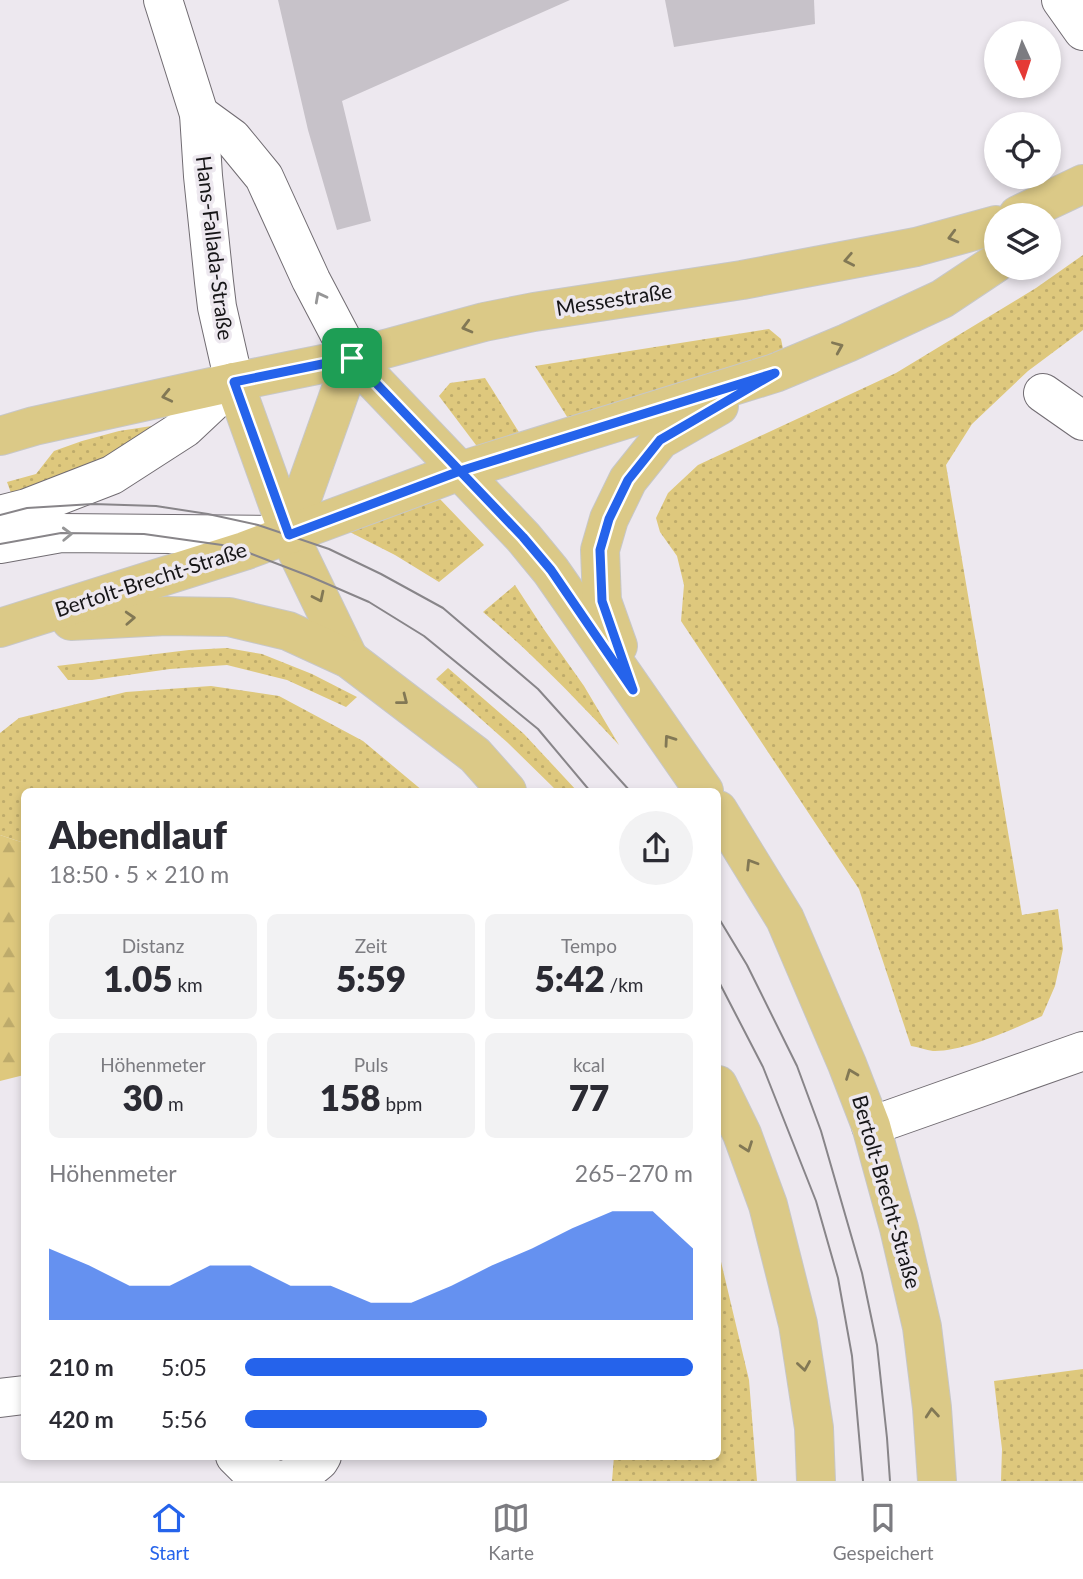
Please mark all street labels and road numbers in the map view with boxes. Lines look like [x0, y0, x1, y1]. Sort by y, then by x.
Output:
street label: Hans-Fallada-Straße [192, 154, 239, 341]
street label: Messestraße [554, 277, 674, 320]
street label: Bertolt-Brecht-Straße [52, 536, 250, 621]
street label: Bertolt-Brecht-Straße [848, 1092, 927, 1291]

